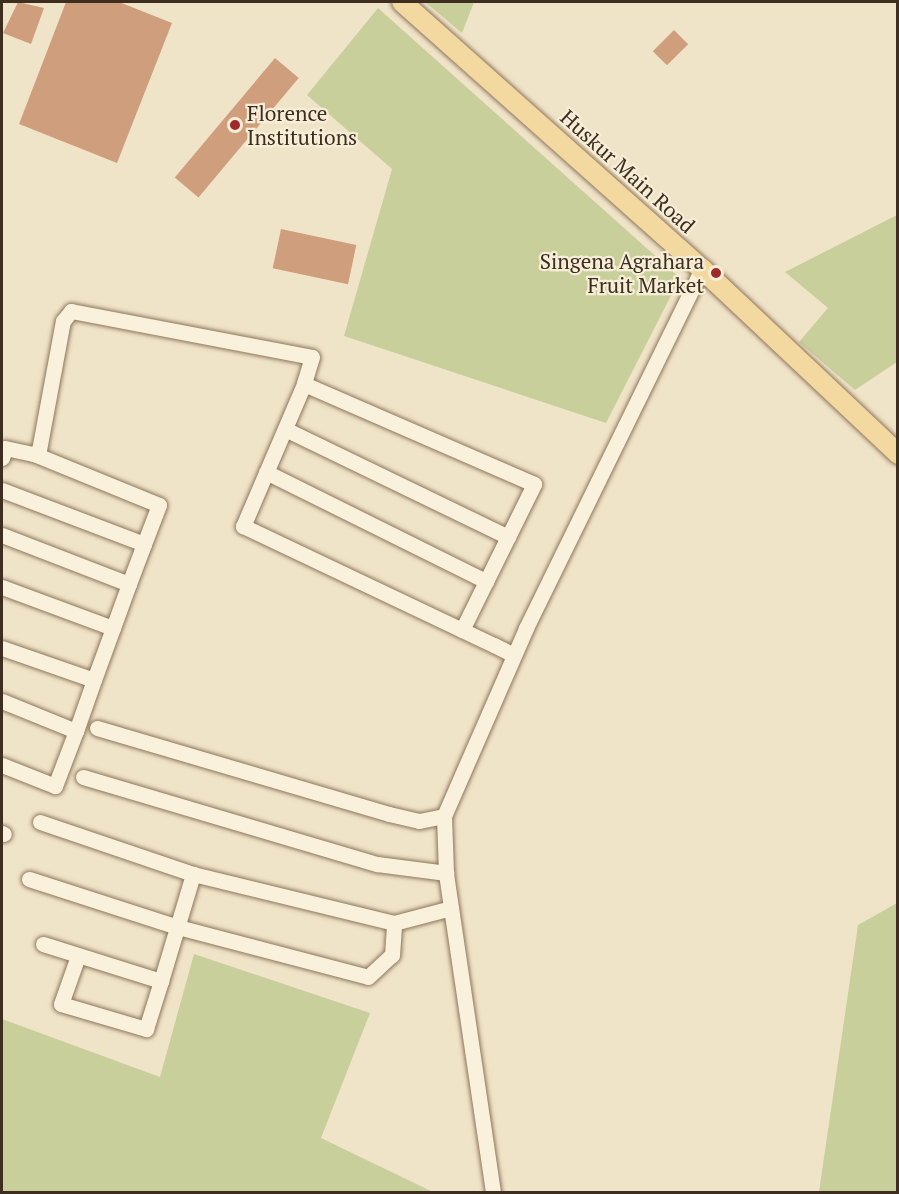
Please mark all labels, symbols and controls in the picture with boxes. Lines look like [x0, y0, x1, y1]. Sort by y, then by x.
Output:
place label: Florence Institutions [247, 100, 357, 150]
street label: Huskur Main Road [556, 104, 700, 238]
marker: Florence Institutions [228, 118, 242, 132]
place label: Singena Agrahara Fruit Market [539, 248, 704, 298]
marker: Singena Agrahara Fruit Market [709, 266, 723, 280]

